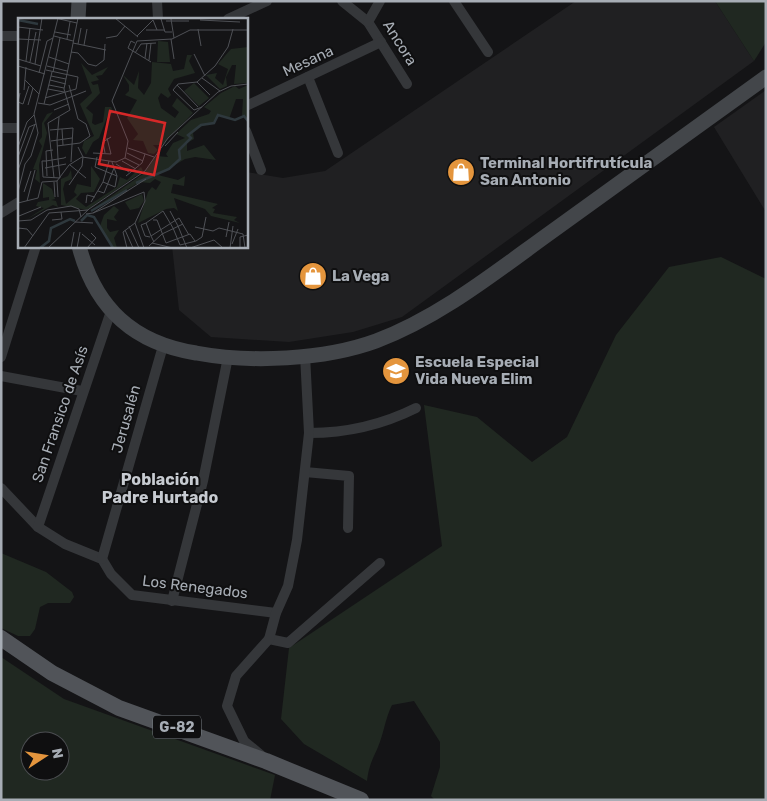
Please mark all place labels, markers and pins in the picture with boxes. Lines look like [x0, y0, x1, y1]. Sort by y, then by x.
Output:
place label: Terminal Hortifrutícula San Antonio [480, 154, 652, 189]
shop icon: Terminal Hortifrutícula San Antonio [446, 157, 476, 187]
shop icon: La Vega [298, 261, 328, 291]
place label: La Vega [332, 267, 390, 285]
place label: Escuela Especial Vida Nueva Elim [415, 353, 539, 388]
school or university icon: Escuela Especial Vida Nueva Elim [381, 356, 411, 386]

